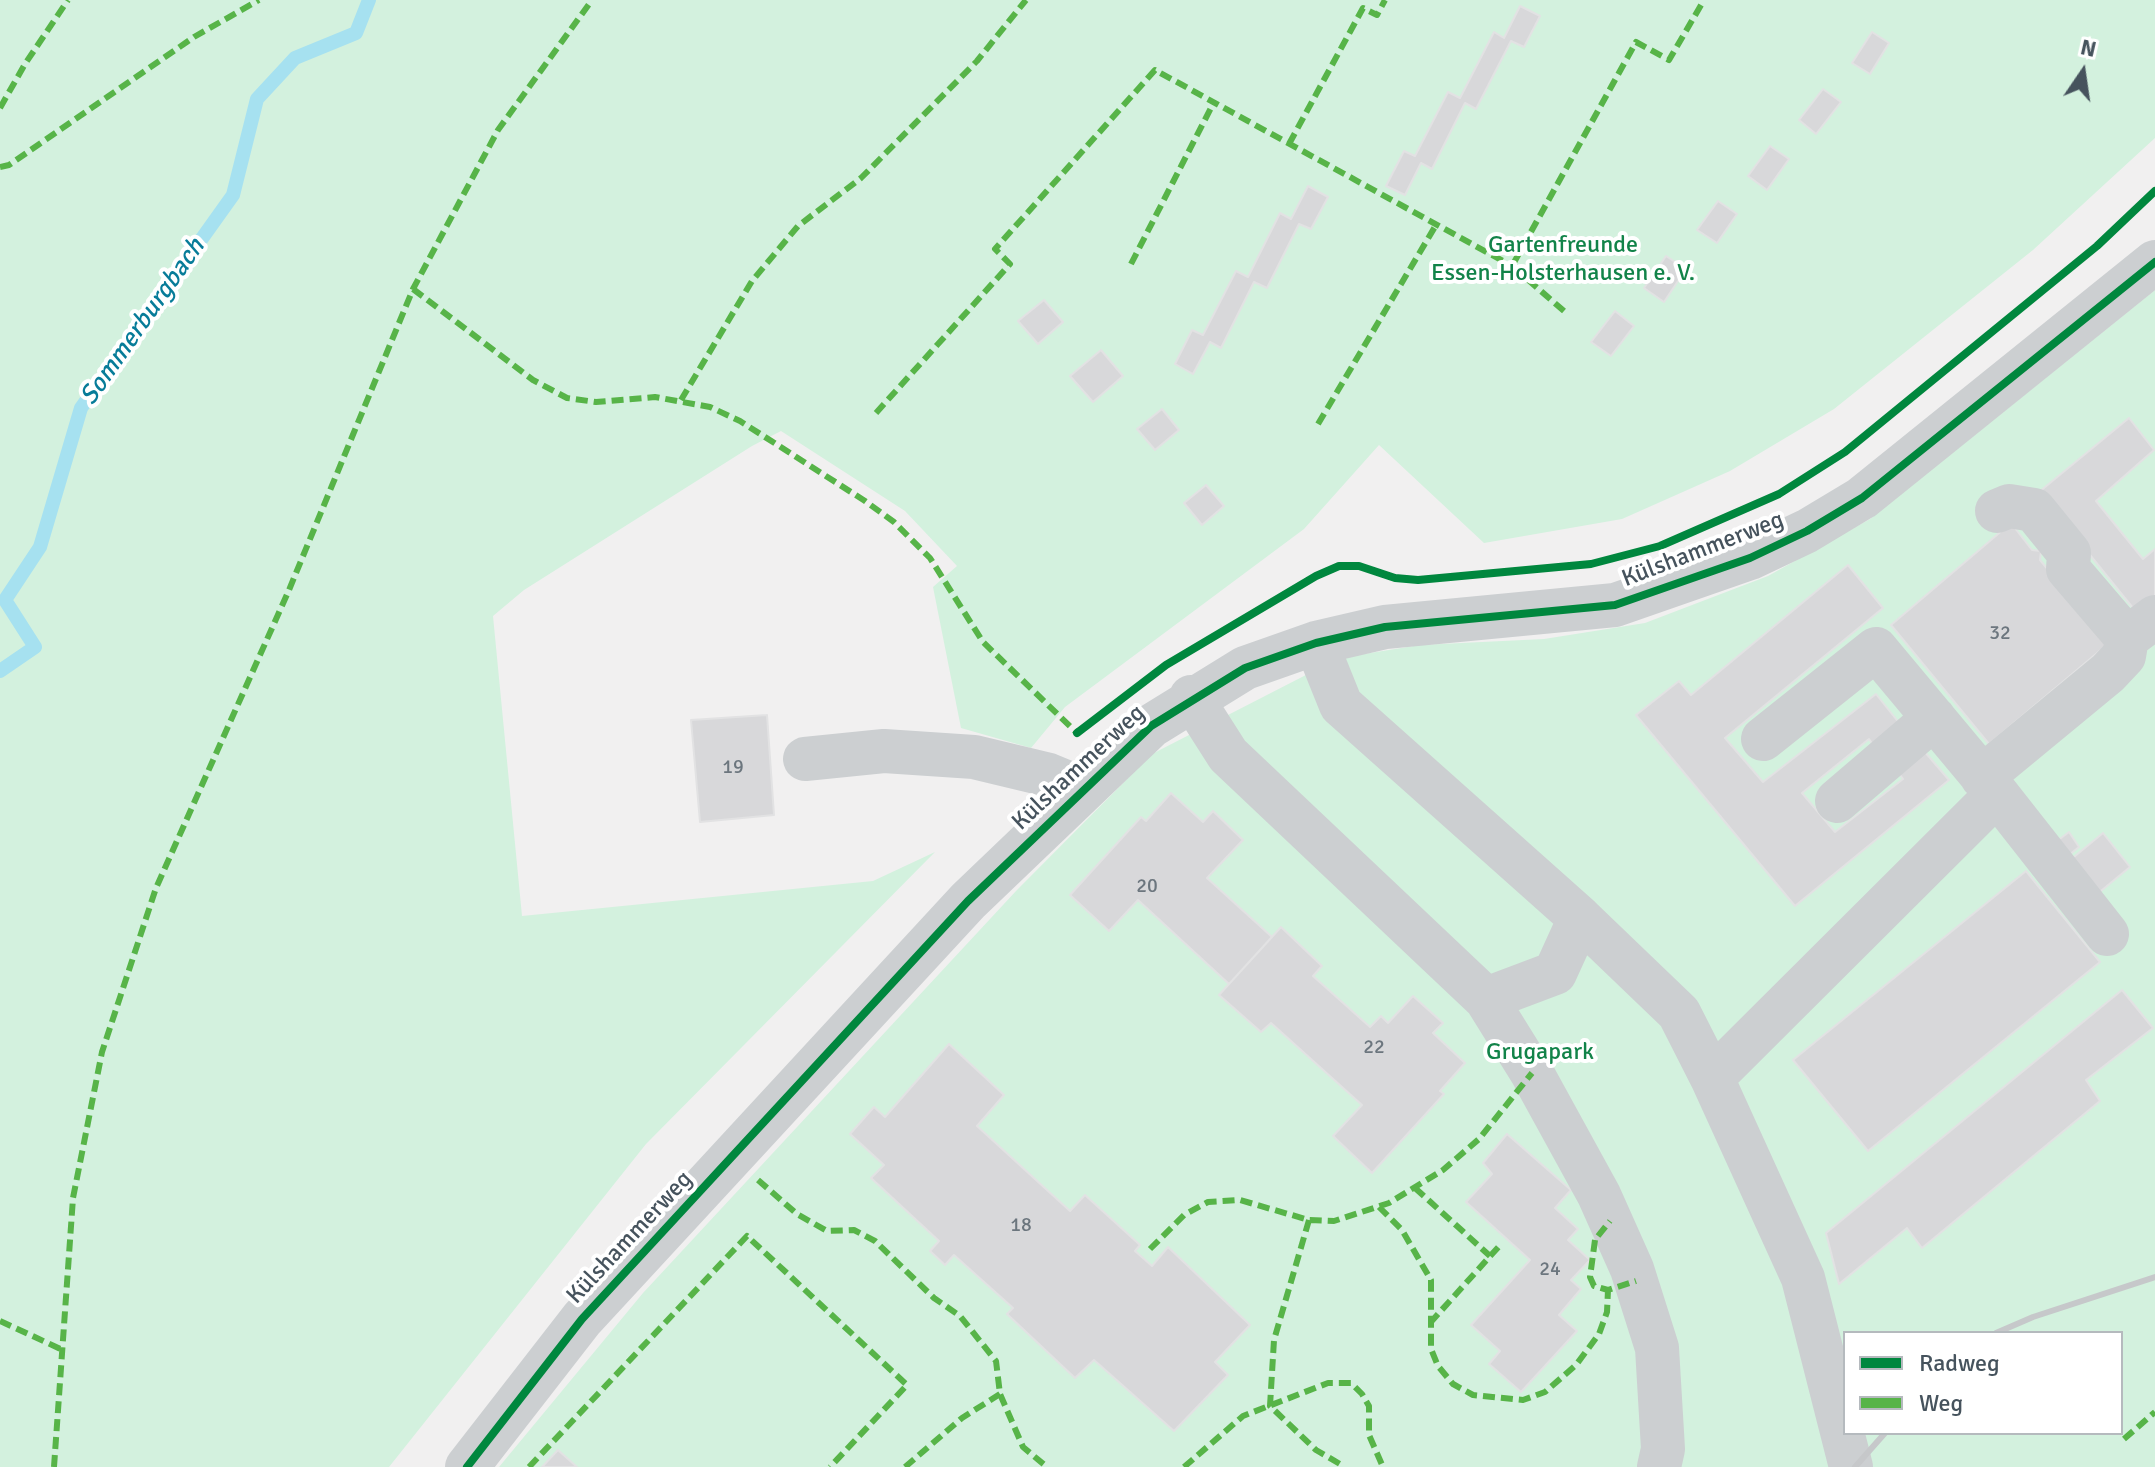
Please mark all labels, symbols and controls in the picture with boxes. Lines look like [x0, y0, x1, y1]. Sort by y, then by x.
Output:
north arrow [2043, 32, 2123, 112]
text: N [2078, 33, 2099, 63]
park label: Gartenfreunde Essen-Holsterhausen e. V. [1431, 232, 1695, 288]
water label: Sommerburgbach [74, 233, 212, 411]
street label: Külshammerweg [1618, 506, 1788, 594]
house number: 32 [1989, 622, 2011, 646]
street label: Külshammerweg [1007, 699, 1151, 837]
house number: 19 [722, 756, 744, 780]
house number: 20 [1136, 875, 1158, 899]
house number: 22 [1363, 1036, 1385, 1060]
park label: Grugapark [1486, 1039, 1594, 1067]
street label: Külshammerweg [561, 1166, 699, 1310]
house number: 18 [1010, 1214, 1032, 1238]
house number: 24 [1539, 1258, 1561, 1282]
legend [1843, 1331, 2123, 1435]
text: Radweg [1919, 1348, 2000, 1378]
text: Weg [1919, 1388, 1963, 1418]

